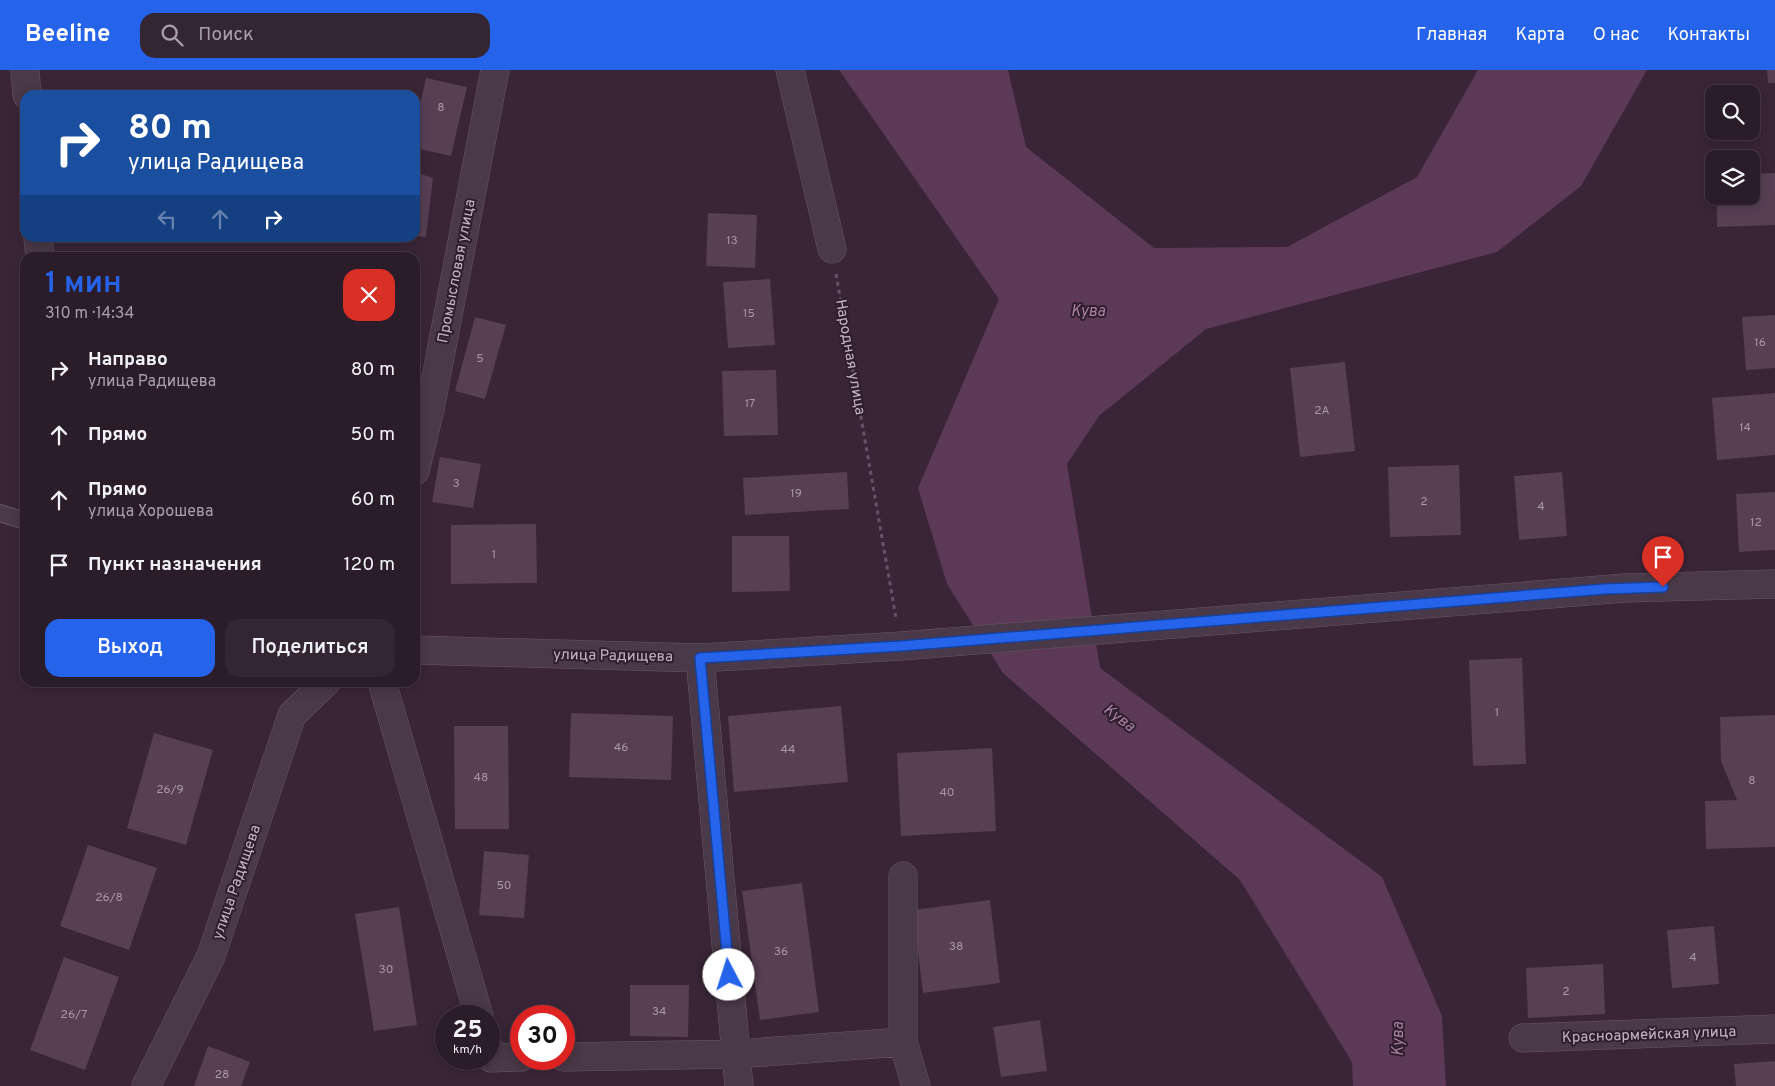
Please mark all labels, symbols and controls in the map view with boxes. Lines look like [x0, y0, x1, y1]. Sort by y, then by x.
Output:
search box [140, 13, 490, 58]
text: Beeline [25, 20, 110, 50]
icon: search [158, 21, 186, 49]
text: Поиск [198, 23, 254, 47]
text: Главная [1416, 24, 1487, 47]
text: Карта [1515, 24, 1565, 47]
text: О нас [1593, 24, 1639, 47]
text: Контакты [1667, 24, 1750, 47]
map controls [1705, 85, 1760, 205]
button: search [1705, 85, 1760, 140]
house number: 8 [437, 100, 445, 116]
text: 80 m [128, 107, 212, 151]
icon: right [45, 110, 110, 175]
text: улица Радищева [128, 150, 304, 177]
button: layers [1705, 150, 1760, 205]
street label: Промысловая улица [434, 198, 481, 345]
icon: left [153, 205, 181, 233]
icon: ahead [206, 205, 234, 233]
icon: right [259, 205, 287, 233]
house number: 13 [726, 233, 738, 249]
text: 1 мин [45, 266, 122, 303]
button: close [343, 269, 395, 321]
street label: Народная улица [830, 298, 869, 417]
water label: Кува [1071, 302, 1106, 322]
text: 310 m · 14:34 [45, 304, 134, 324]
house number: 15 [743, 306, 755, 322]
house number: 16 [1754, 335, 1766, 351]
text: Направо [88, 348, 168, 372]
house number: 5 [476, 351, 484, 367]
icon: right [45, 356, 73, 384]
text: 80 m [351, 358, 395, 382]
text: улица Радищева [88, 372, 216, 392]
house number: 17 [745, 396, 755, 412]
house number: 2А [1314, 403, 1330, 419]
house number: 14 [1739, 420, 1751, 436]
icon: ahead [45, 421, 73, 449]
text: Прямо [88, 423, 147, 447]
text: 50 m [350, 423, 395, 447]
house number: 3 [452, 476, 460, 492]
text: Прямо [88, 478, 147, 502]
icon: ahead [45, 486, 73, 514]
house number: 19 [790, 486, 802, 502]
text: 60 m [351, 488, 395, 512]
house number: 2 [1420, 494, 1428, 510]
house number: 4 [1537, 499, 1545, 515]
text: улица Хорошева [88, 502, 213, 522]
house number: 12 [1750, 515, 1762, 531]
pin [1642, 536, 1684, 587]
icon: arrive [1649, 543, 1677, 571]
house number: 1 [492, 547, 496, 563]
icon: arrive [45, 551, 73, 579]
text: Пункт назначения [88, 553, 262, 577]
text: 120 m [344, 553, 395, 577]
button: Выход [45, 619, 215, 677]
button: Поделиться [225, 619, 395, 677]
street label: улица Радищева [553, 646, 673, 667]
water label: Кува [1099, 700, 1139, 737]
house number: 1 [1495, 705, 1499, 721]
house number: 46 [614, 740, 628, 756]
house number: 44 [781, 742, 795, 758]
house number: 48 [474, 770, 488, 786]
house number: 8 [1748, 773, 1756, 789]
house number: 26/9 [156, 782, 184, 798]
house number: 40 [939, 785, 955, 801]
street label: улица Радищева [209, 823, 266, 942]
house number: 50 [496, 878, 512, 894]
house number: 26/8 [95, 890, 123, 906]
house number: 38 [949, 939, 963, 955]
house number: 36 [774, 944, 788, 960]
position arrow [702, 948, 754, 1000]
house number: 4 [1689, 950, 1697, 966]
house number: 30 [379, 962, 393, 978]
house number: 2 [1562, 984, 1570, 1000]
house number: 34 [652, 1004, 666, 1020]
speed limit sign: 30 [510, 1005, 575, 1070]
house number: 26/7 [61, 1007, 87, 1023]
text: 25 [452, 1015, 483, 1047]
water label: Кува [1389, 1021, 1409, 1056]
street label: Красноармейская улица [1562, 1023, 1737, 1048]
text: km/h [453, 1042, 482, 1058]
house number: 28 [215, 1067, 229, 1083]

